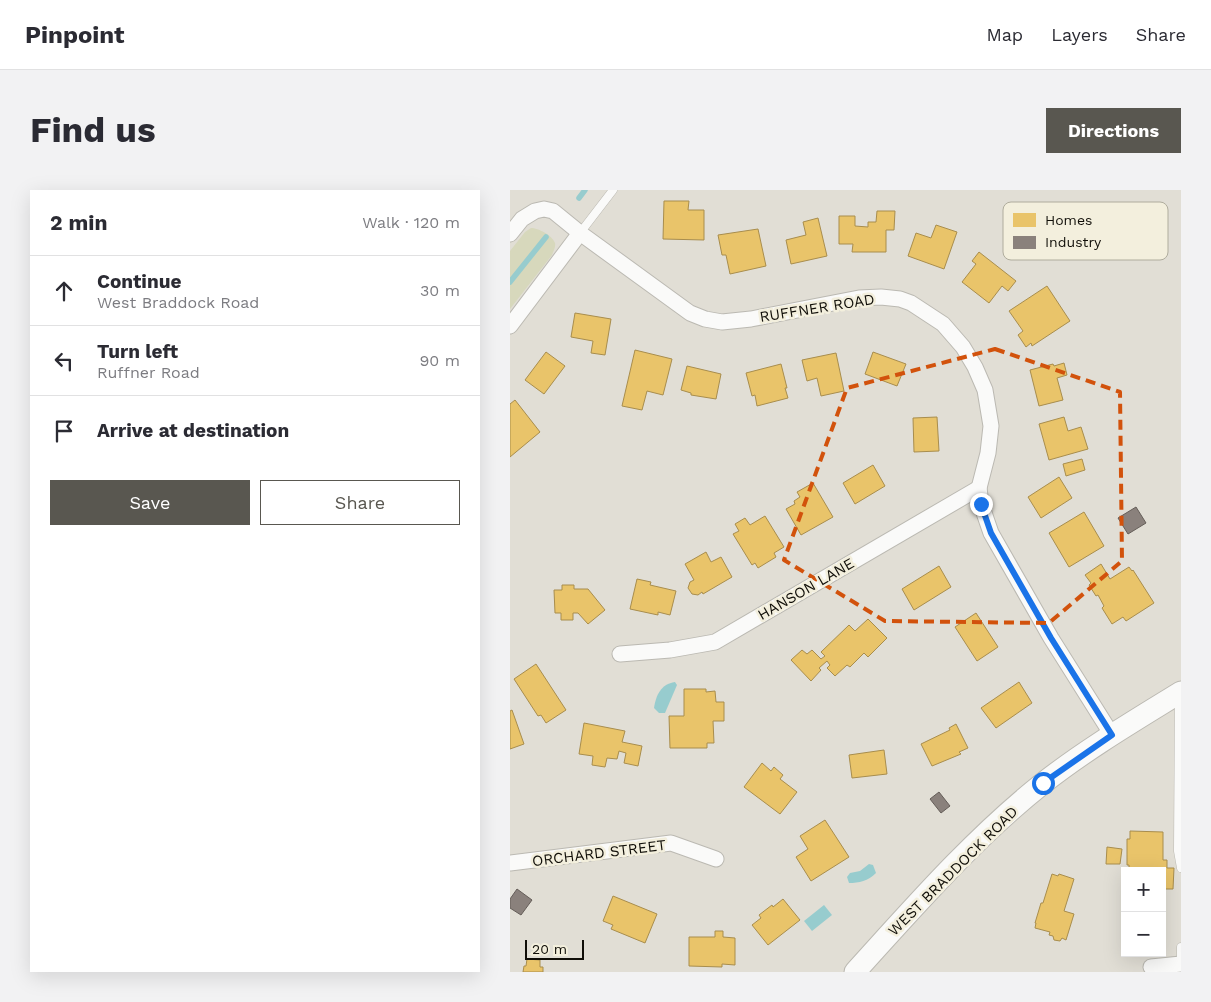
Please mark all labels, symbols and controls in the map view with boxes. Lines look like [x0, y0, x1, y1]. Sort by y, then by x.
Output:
text: Pinpoint [25, 21, 125, 49]
text: Map [986, 24, 1023, 45]
text: Layers [1051, 24, 1108, 45]
text: Share [1136, 24, 1186, 45]
button: Directions [1046, 108, 1181, 153]
text: Find us [30, 109, 156, 151]
legend [1003, 202, 1168, 260]
text: 2 min [50, 210, 107, 235]
text: Homes [1045, 212, 1092, 228]
text: Walk · 120 m [362, 213, 460, 232]
text: Industry [1045, 234, 1102, 250]
text: Continue [97, 270, 181, 293]
icon: ahead [50, 277, 78, 305]
text: 30 m [420, 281, 460, 300]
street label: RUFFNER ROAD [758, 290, 876, 326]
text: West Braddock Road [97, 293, 259, 312]
text: Turn left [97, 340, 178, 363]
icon: left [50, 347, 78, 375]
text: 90 m [419, 351, 460, 370]
text: Ruffner Road [97, 363, 200, 382]
icon: arrive [50, 417, 78, 445]
text: Arrive at destination [97, 419, 289, 442]
button: Save [50, 480, 250, 525]
button: Share [260, 480, 460, 525]
route end [970, 493, 993, 516]
street label: HANSON LANE [755, 554, 857, 624]
route start [1032, 772, 1055, 795]
street label: WEST BRADDOCK ROAD [884, 802, 1022, 940]
street label: ORCHARD STREET [531, 836, 667, 870]
map controls [1121, 867, 1166, 957]
button: + [1121, 867, 1166, 912]
button: − [1121, 912, 1166, 957]
scale bar [525, 937, 584, 960]
text: 20 m [532, 941, 567, 957]

